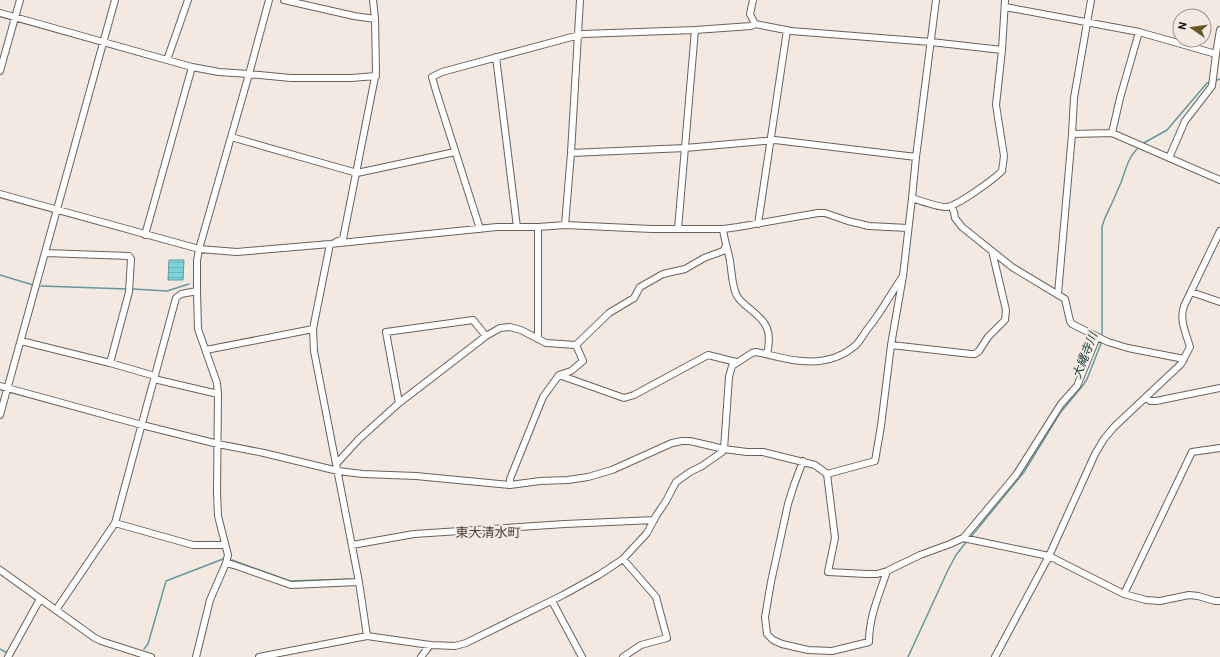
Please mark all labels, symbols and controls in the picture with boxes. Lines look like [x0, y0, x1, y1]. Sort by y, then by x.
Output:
north arrow [1172, 8, 1212, 48]
text: N [1175, 21, 1189, 31]
water label: 大縄寺川 [1069, 328, 1100, 380]
district label: 東大清水町 [455, 524, 521, 540]

